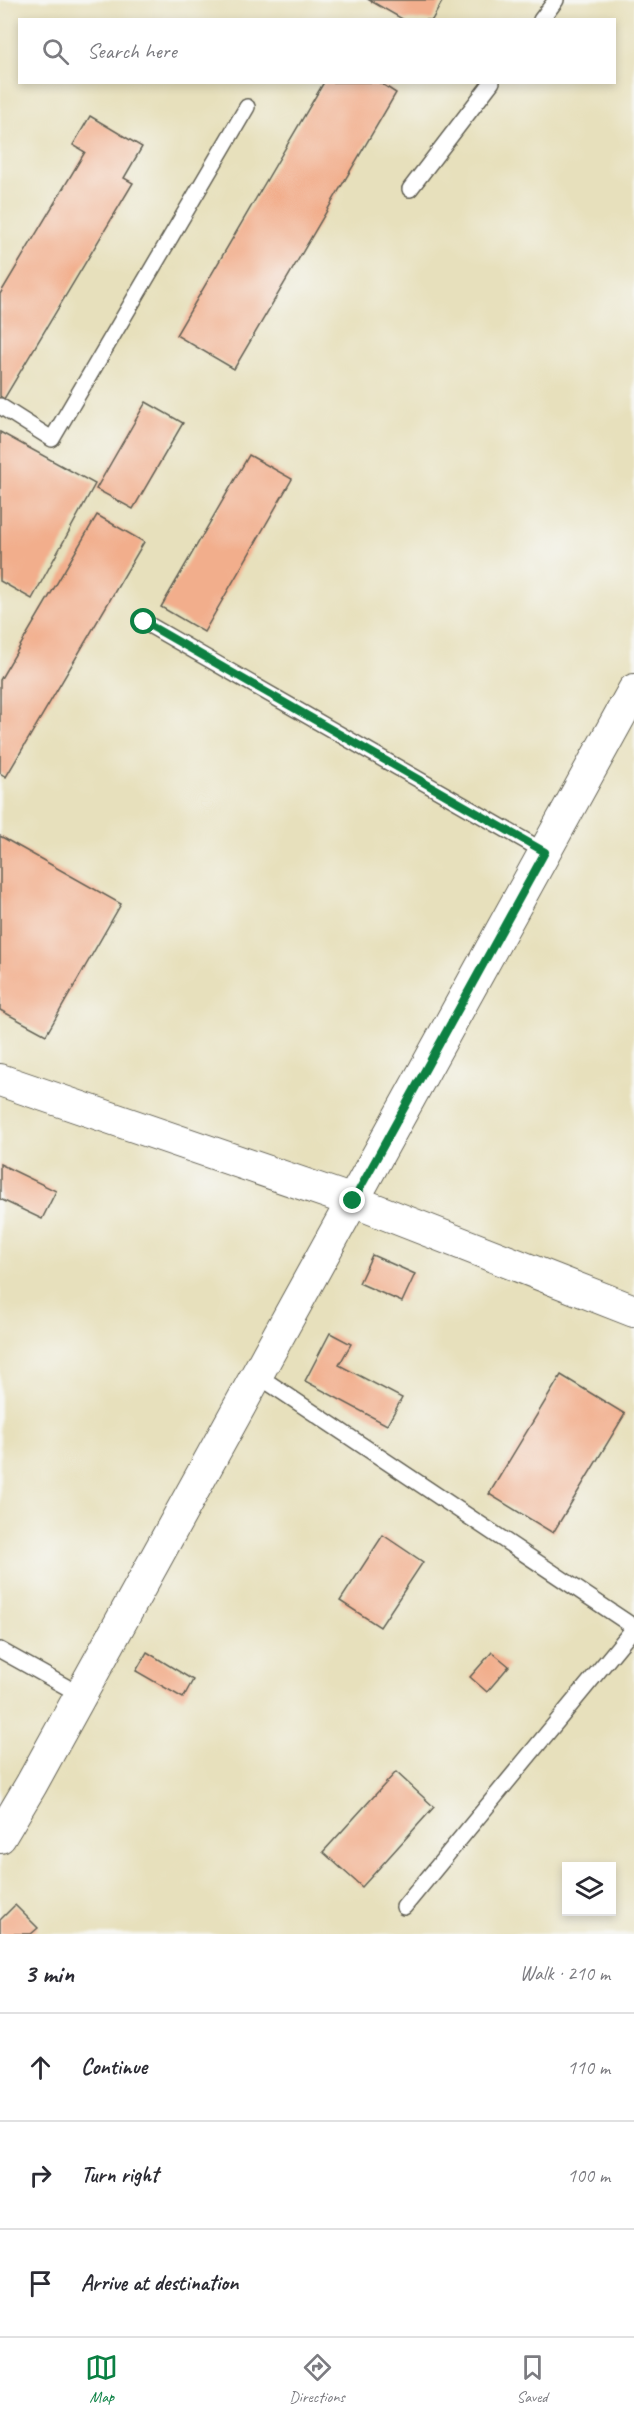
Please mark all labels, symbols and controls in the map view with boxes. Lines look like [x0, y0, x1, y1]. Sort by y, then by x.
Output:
search box [18, 18, 616, 84]
icon: search [39, 35, 72, 68]
text: Search here [87, 37, 177, 65]
route start [130, 608, 156, 634]
route end [339, 1187, 365, 1213]
map controls [562, 1862, 616, 1916]
button: layers [562, 1862, 616, 1916]
text: 3 min [24, 1957, 74, 1990]
text: Walk · 210 m [520, 1961, 610, 1986]
icon: ahead [24, 2051, 57, 2084]
text: Continue [81, 2053, 147, 2081]
text: 110 m [567, 2055, 610, 2080]
icon: right [24, 2159, 57, 2192]
text: Turn right [81, 2161, 158, 2189]
text: 100 m [567, 2163, 610, 2188]
icon: arrive [24, 2267, 57, 2300]
text: Arrive at destination [81, 2269, 238, 2297]
tab: Map [85, 2351, 118, 2407]
tab: Directions [289, 2351, 345, 2407]
tab: Saved [516, 2351, 549, 2407]

